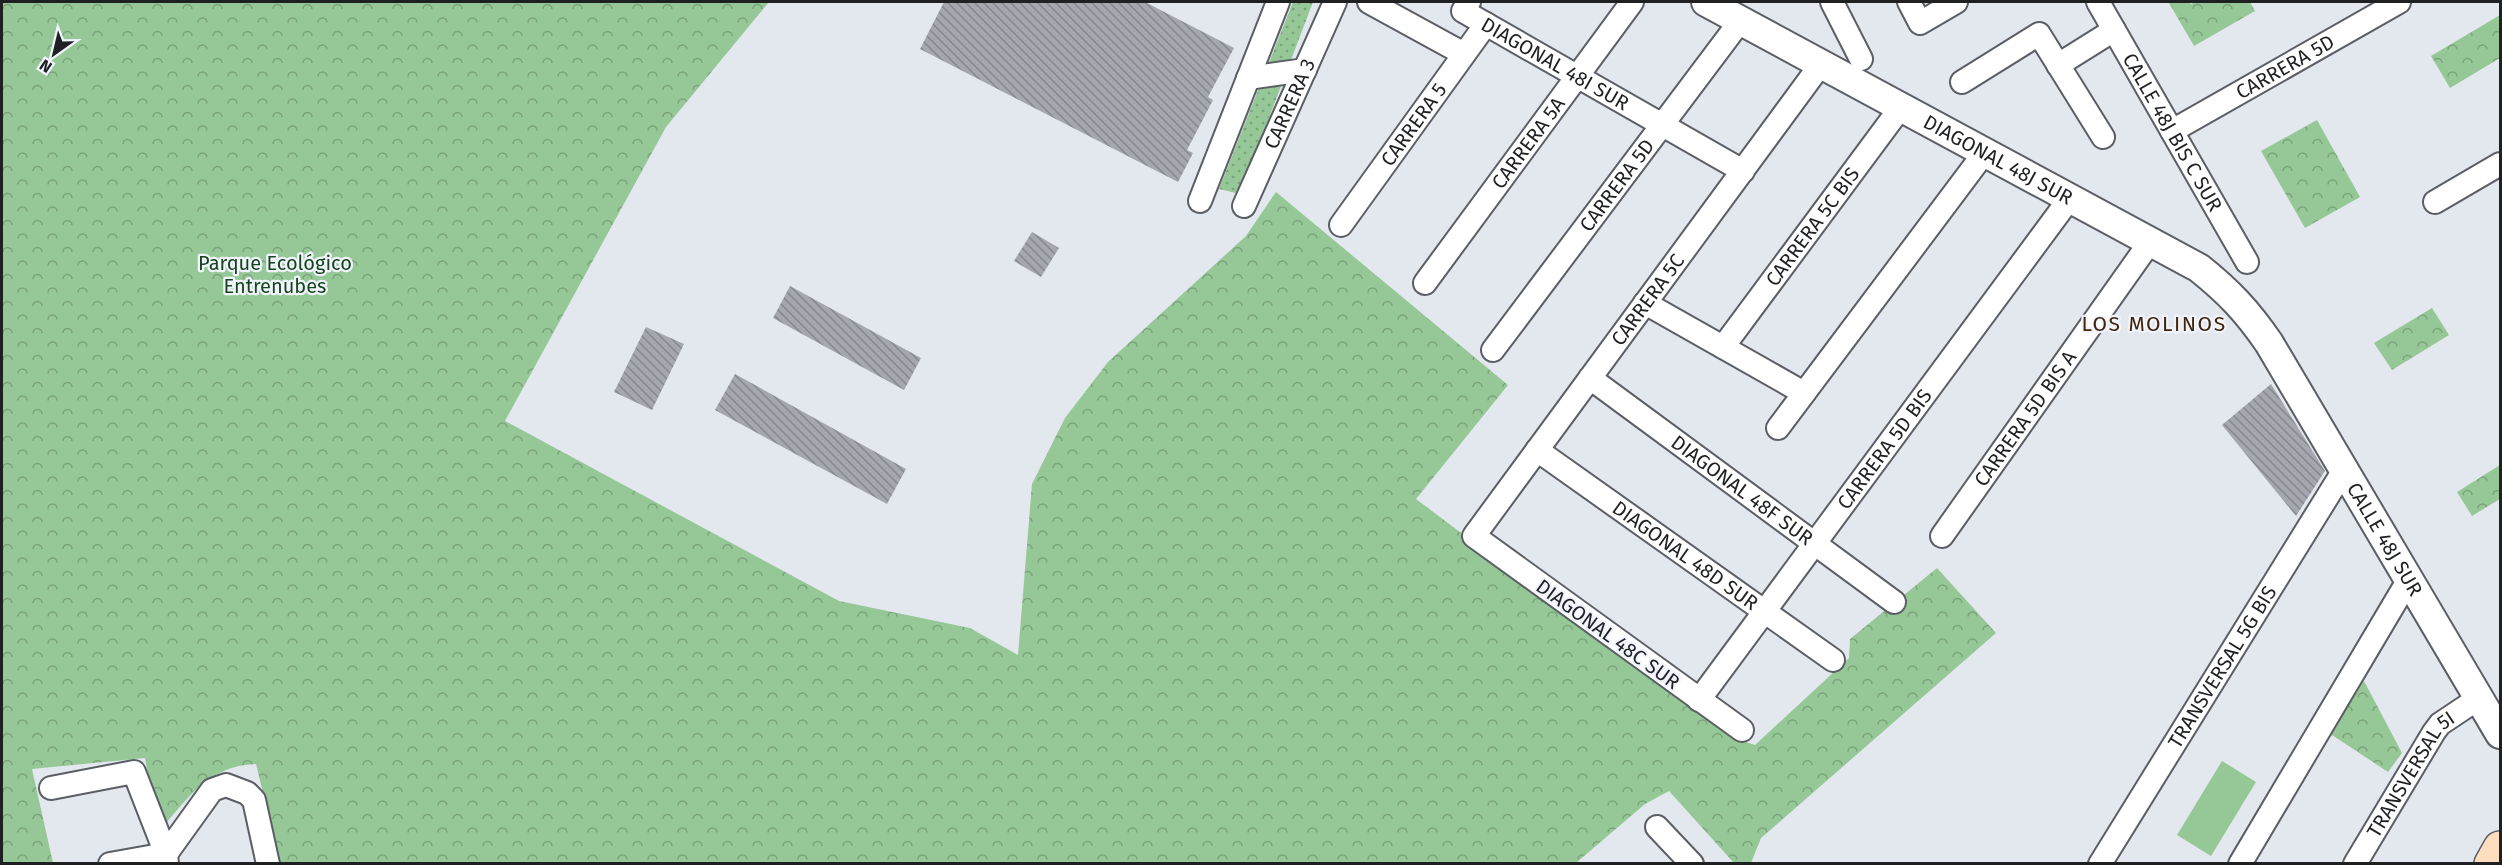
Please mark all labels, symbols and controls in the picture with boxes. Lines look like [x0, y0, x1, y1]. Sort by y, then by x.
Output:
street label: DIAGONAL 48I SUR [1477, 12, 1633, 115]
north arrow [24, 24, 84, 84]
street label: CARRERA 5D [2232, 29, 2339, 104]
street label: CALLE 48J BIS C SUR [2118, 49, 2227, 216]
text: N [36, 55, 56, 77]
street label: CARRERA 3 [1259, 55, 1320, 153]
street label: CARRERA 5 [1376, 78, 1452, 171]
street label: CARRERA 5A [1487, 92, 1570, 193]
street label: DIAGONAL 48J SUR [1919, 110, 2077, 210]
street label: CARRERA 5D [1574, 134, 1659, 236]
street label: CARRERA 5C BIS [1760, 162, 1864, 291]
street label: CARRERA 5C [1606, 249, 1689, 350]
park label: Parque Ecológico Entrenubes [198, 251, 352, 298]
district label: LOS MOLINOS [2081, 311, 2227, 337]
street label: CARRERA 5D BIS A [1969, 346, 2082, 491]
street label: CARRERA 5D BIS [1832, 384, 1937, 514]
street label: DIAGONAL 48F SUR [1667, 430, 1818, 550]
street label: CALLE 48J SUR [2342, 478, 2428, 600]
street label: DIAGONAL 48D SUR [1608, 495, 1763, 615]
street label: DIAGONAL 48C SUR [1532, 574, 1684, 694]
street label: TRANSVERSAL 5G BIS [2163, 581, 2281, 752]
street label: TRANSVERSAL 5I [2362, 706, 2459, 842]

